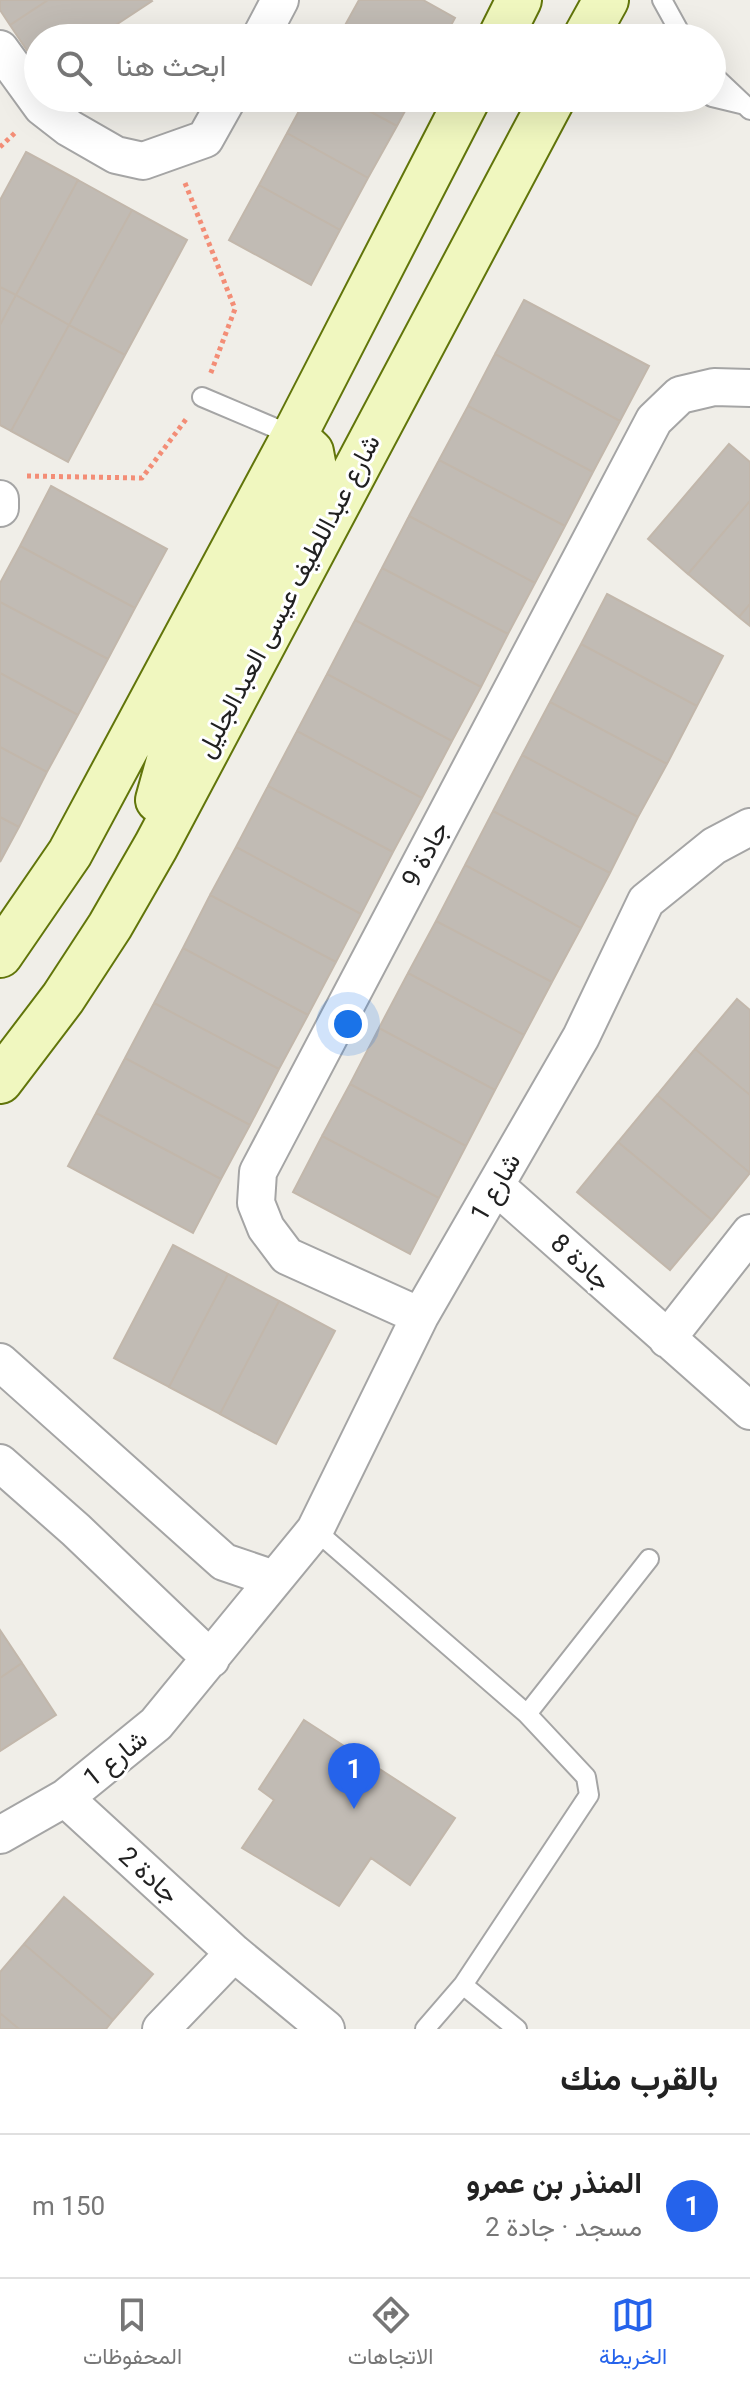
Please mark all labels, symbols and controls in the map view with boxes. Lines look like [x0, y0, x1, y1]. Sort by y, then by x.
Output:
search box [24, 24, 726, 112]
icon: search [52, 46, 96, 90]
text: ابحث هنا [116, 48, 226, 83]
street label: شارع عبداللطيف عيسى العبدالجليل [190, 429, 389, 764]
street label: جادة 9 [395, 816, 455, 892]
your location [328, 1004, 368, 1044]
street label: شارع 1 [464, 1148, 529, 1228]
street label: جادة 8 [545, 1227, 617, 1297]
street label: شارع 1 [77, 1723, 155, 1795]
pin: 1 [328, 1743, 380, 1809]
street label: جادة 2 [113, 1840, 185, 1910]
text: بالقرب منك [560, 2058, 718, 2098]
text: المنذر بن عمرو [466, 2165, 642, 2200]
text: 150 m [32, 2191, 105, 2221]
text: 1 [685, 2191, 699, 2221]
text: مسجد · جادة 2 [485, 2212, 642, 2242]
tab: المحفوظات [83, 2293, 182, 2376]
tab: الاتجاهات [348, 2293, 433, 2376]
tab: الخريطة [599, 2293, 667, 2376]

